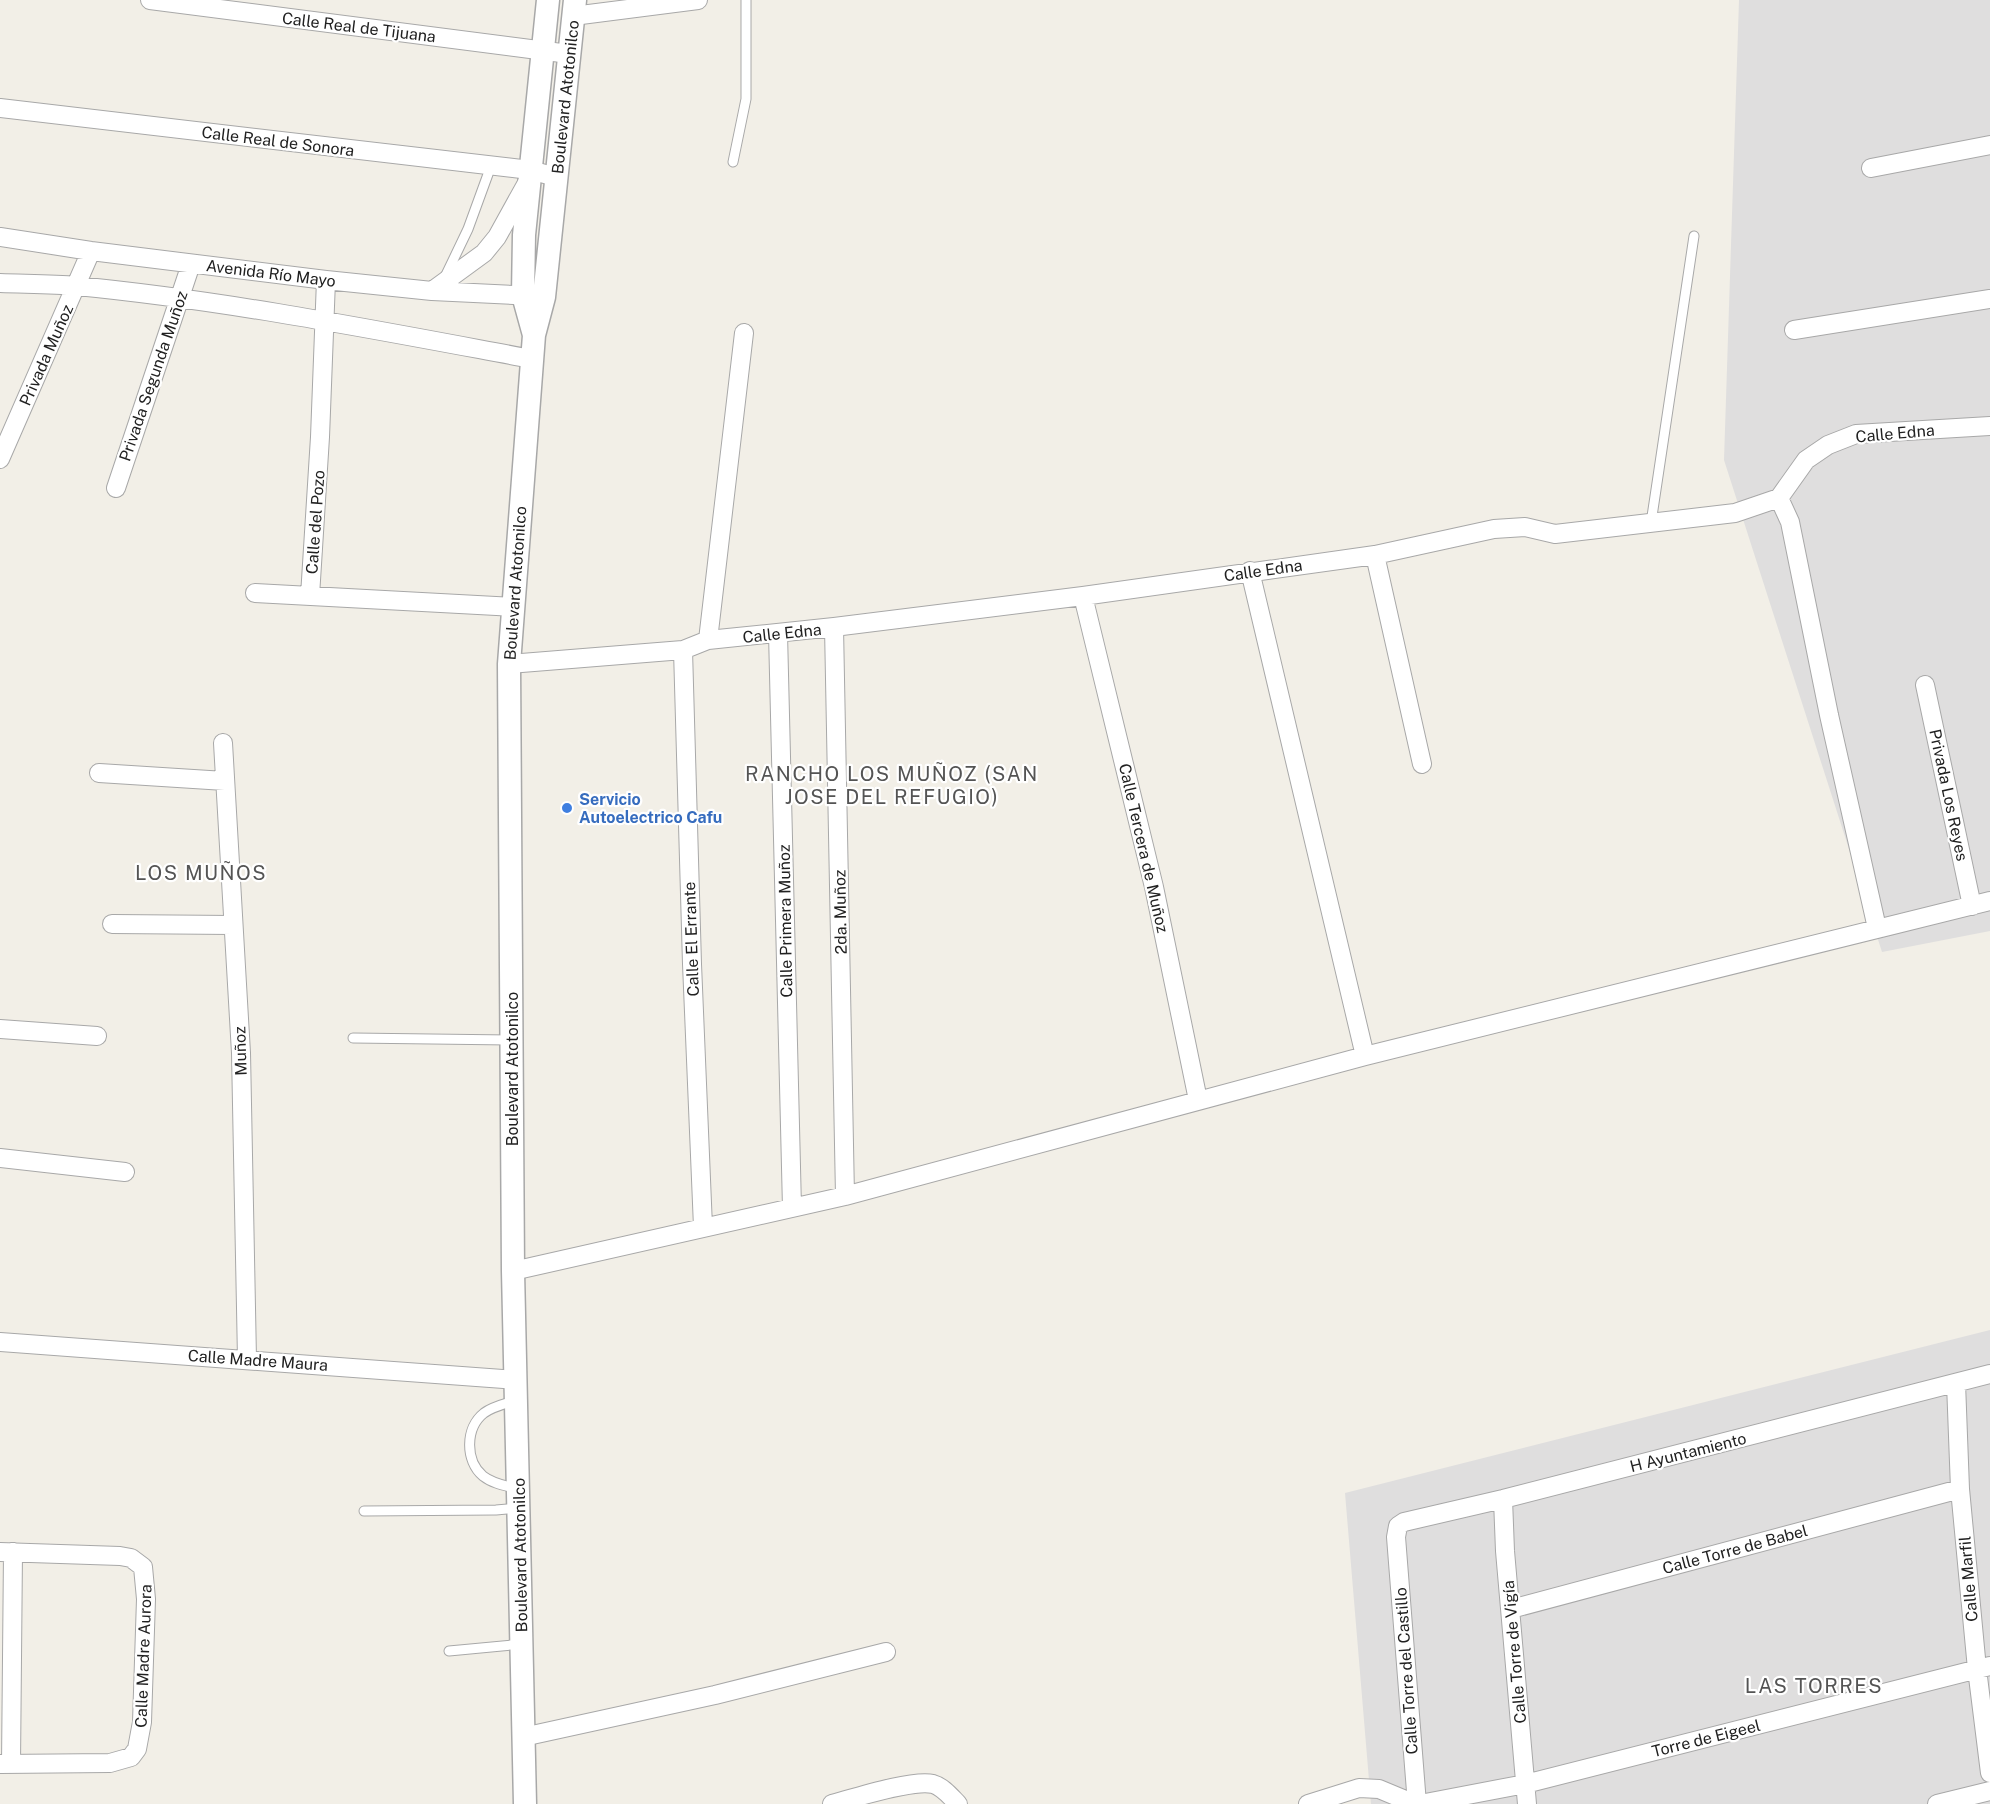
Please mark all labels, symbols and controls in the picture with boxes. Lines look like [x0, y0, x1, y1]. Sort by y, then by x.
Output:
street label: Calle Real de Tijuana [281, 9, 437, 46]
street label: Boulevard Atotonilco [548, 19, 583, 175]
street label: Calle Real de Sonora [200, 123, 355, 160]
street label: Avenida Río Mayo [205, 256, 337, 291]
street label: Privada Segunda Muñoz [115, 288, 192, 464]
street label: Privada Muñoz [16, 301, 77, 409]
street label: Calle Edna [1855, 421, 1935, 446]
street label: Calle del Pozo [302, 469, 329, 575]
street label: Boulevard Atotonilco [501, 505, 530, 661]
street label: Calle Edna [1223, 556, 1304, 585]
street label: Calle Edna [742, 620, 822, 647]
street label: Privada Los Reyes [1925, 727, 1972, 863]
district label: RANCHO LOS MUÑOZ (SAN JOSE DEL REFUGIO) [745, 761, 1039, 809]
street label: Calle Tercera de Muñoz [1115, 762, 1172, 935]
place label: Servicio Autoelectrico Cafu [579, 790, 722, 827]
marker: Servicio Autoelectrico Cafu [560, 801, 574, 815]
street label: Calle Primera Muñoz [775, 844, 796, 998]
district label: LOS MUÑOS [135, 860, 267, 885]
street label: 2da. Muñoz [830, 869, 851, 954]
street label: Calle El Errante [680, 881, 703, 997]
street label: Boulevard Atotonilco [503, 992, 522, 1146]
street label: Muñoz [230, 1026, 251, 1076]
street label: Calle Madre Maura [187, 1346, 329, 1375]
street label: H Ayuntamiento [1628, 1429, 1748, 1476]
street label: Boulevard Atotonilco [510, 1478, 531, 1632]
street label: Calle Torre de Babel [1660, 1521, 1810, 1578]
street label: Calle Marfil [1955, 1535, 1982, 1623]
street label: Calle Torre de Vigía [1499, 1580, 1530, 1724]
street label: Calle Madre Aurora [131, 1584, 156, 1728]
street label: Calle Torre del Castillo [1391, 1587, 1422, 1755]
district label: LAS TORRES [1745, 1674, 1883, 1698]
street label: Torre de Eigeel [1650, 1716, 1762, 1761]

